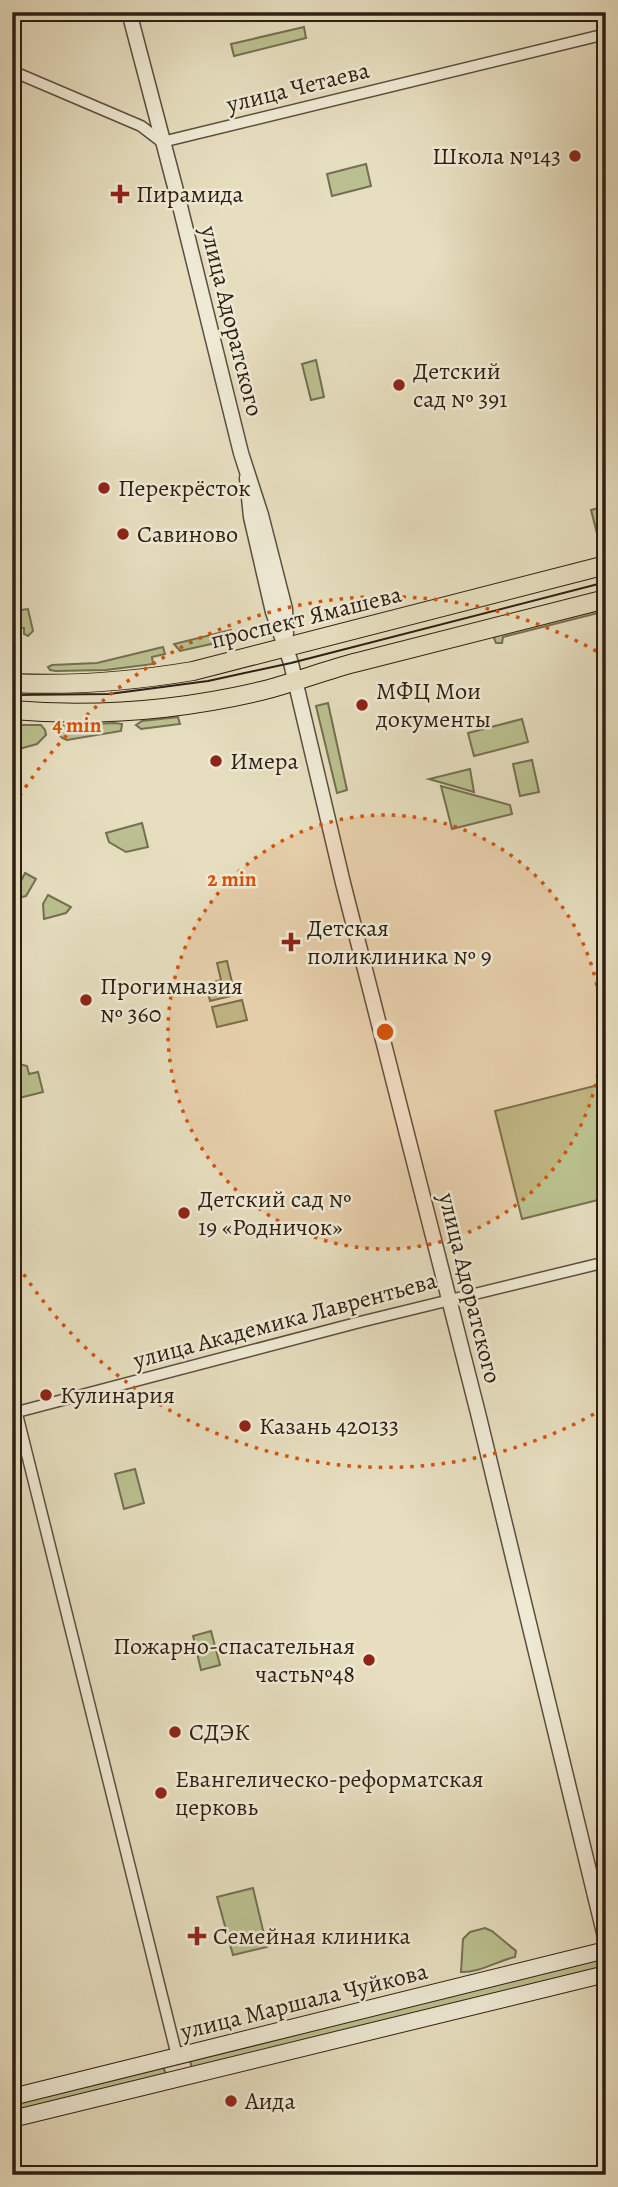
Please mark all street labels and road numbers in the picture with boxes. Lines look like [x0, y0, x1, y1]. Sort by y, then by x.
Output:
street label: улица Четаева [222, 54, 373, 120]
street label: улица Адоратского [193, 222, 271, 419]
street label: проспект Ямашева [207, 578, 405, 656]
street label: улица Адоратского [431, 1189, 509, 1386]
street label: улица Академика Лаврентьева [129, 1264, 440, 1376]
street label: улица Маршала Чуйкова [176, 1955, 431, 2047]

